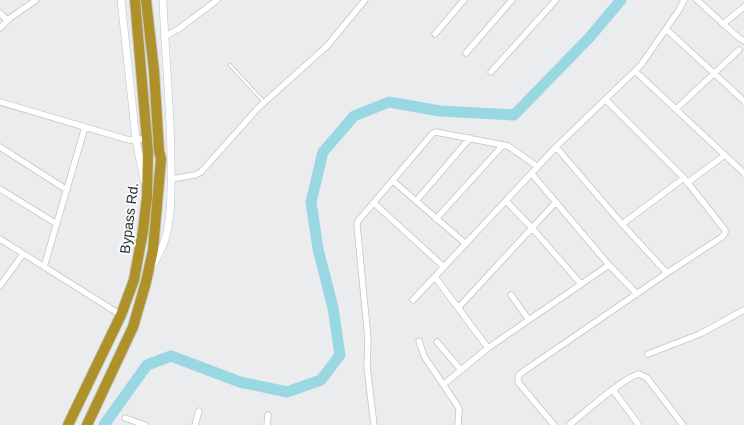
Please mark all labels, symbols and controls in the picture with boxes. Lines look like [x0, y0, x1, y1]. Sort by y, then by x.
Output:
street label: Bypass Rd. [117, 181, 141, 255]

